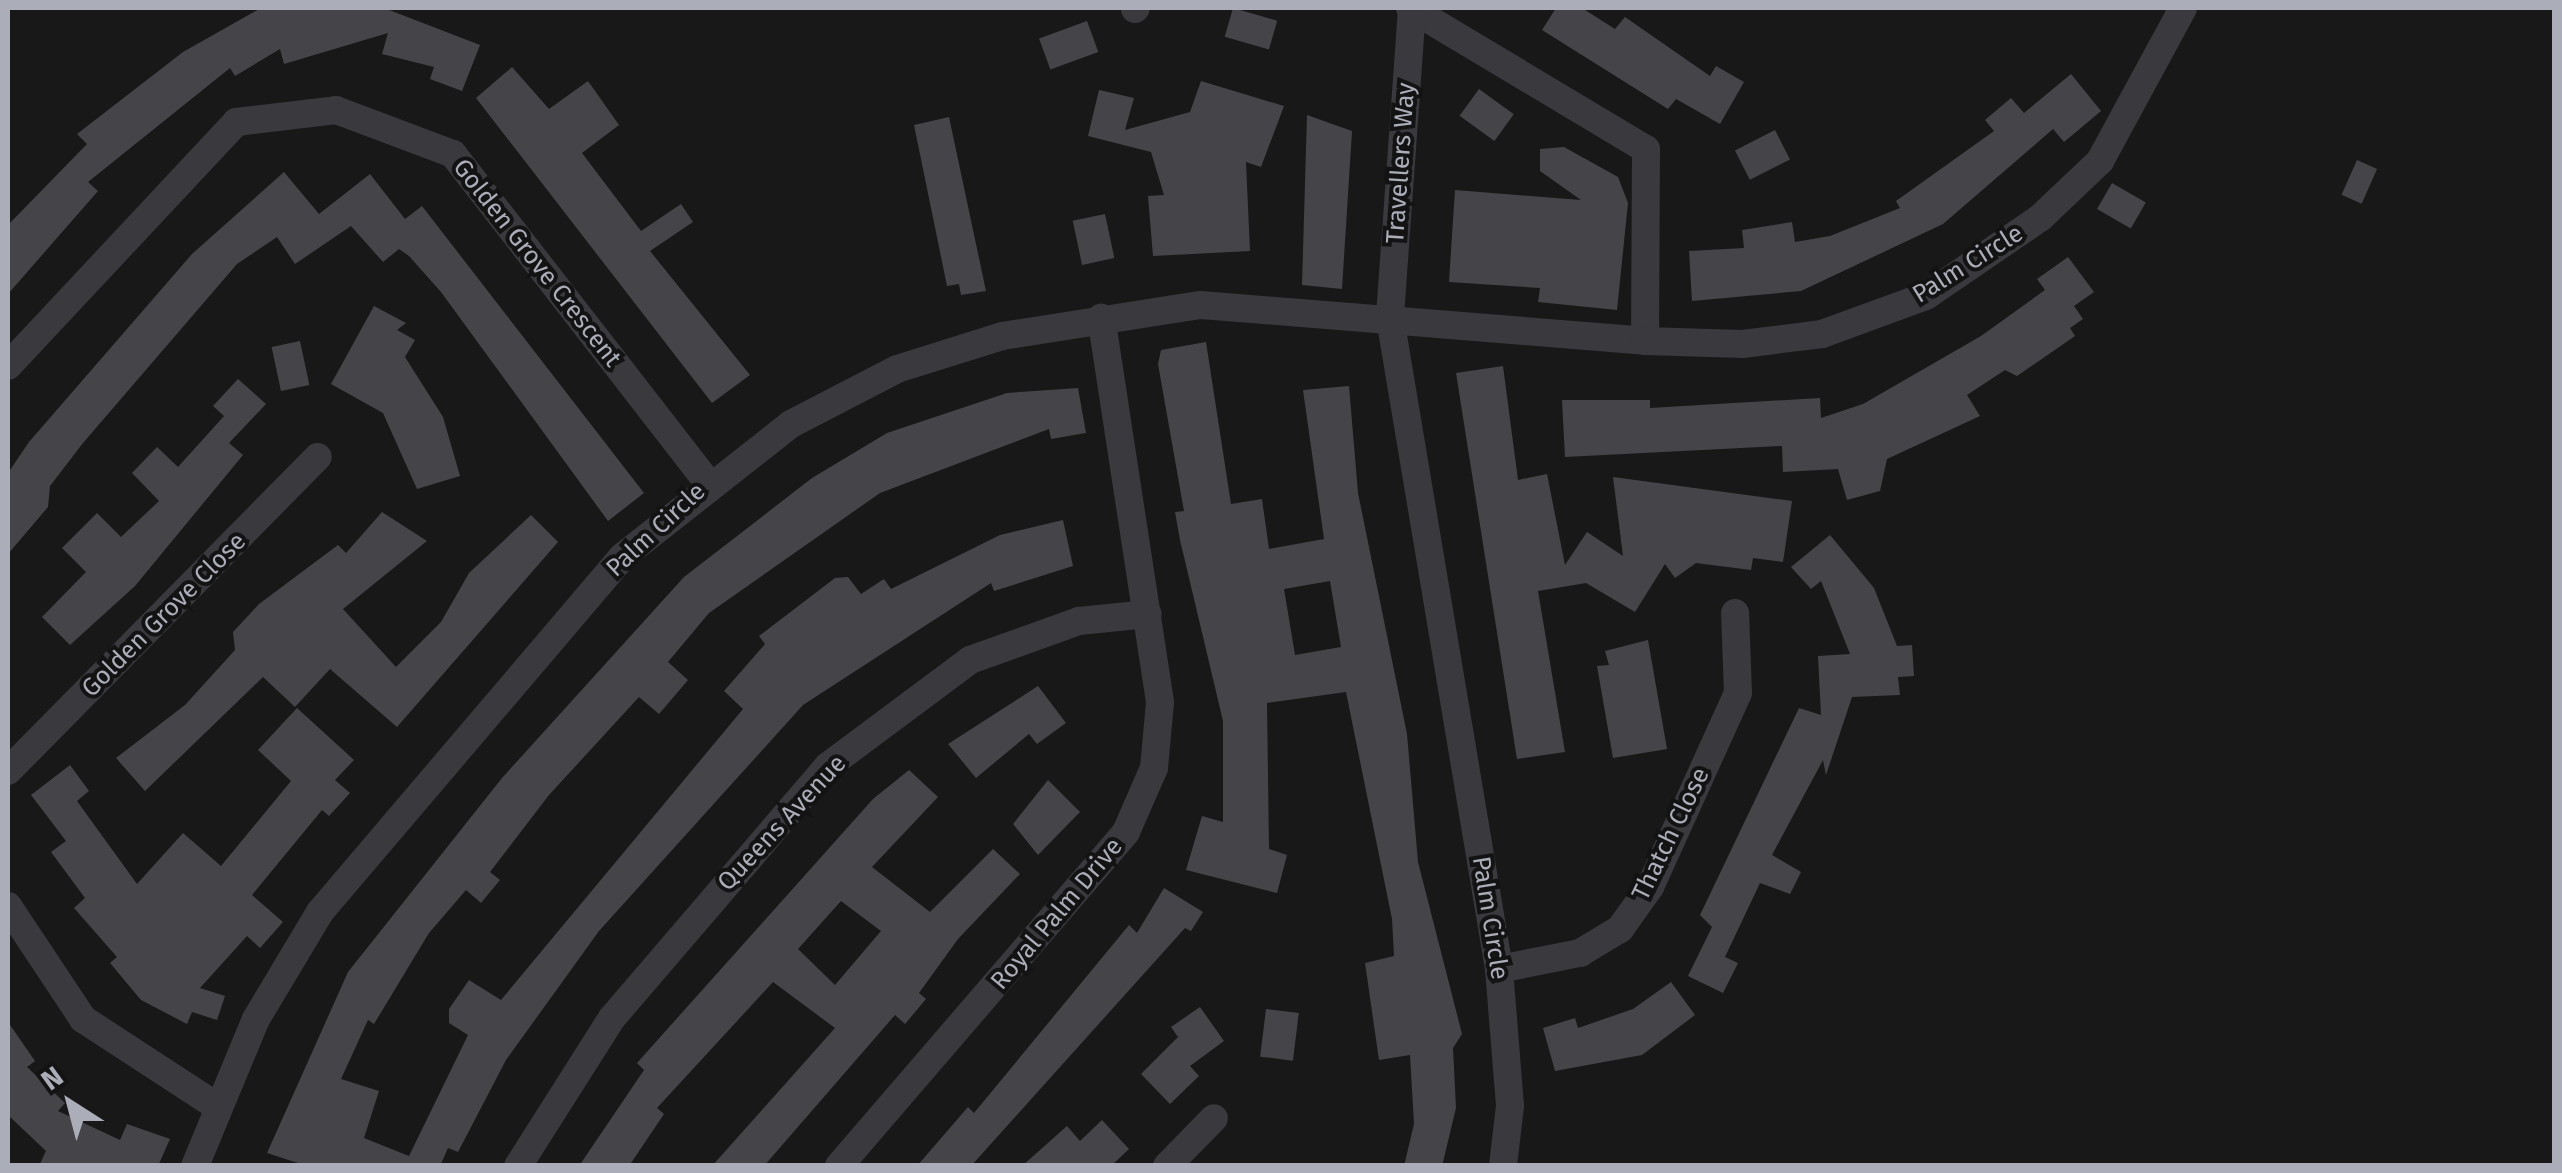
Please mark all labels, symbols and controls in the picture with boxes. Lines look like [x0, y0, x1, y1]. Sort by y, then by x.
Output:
street label: Travellers Way [1380, 82, 1422, 244]
street label: Golden Grove Crescent [446, 153, 628, 373]
street label: Palm Circle [1907, 218, 2029, 310]
street label: Palm Circle [600, 477, 712, 583]
street label: Golden Grove Close [76, 527, 252, 703]
street label: Queens Avenue [711, 749, 853, 897]
street label: Thatch Close [1626, 763, 1716, 905]
street label: Royal Palm Drive [985, 832, 1129, 996]
street label: Palm Circle [1465, 854, 1515, 982]
north arrow [20, 1053, 120, 1153]
text: N [35, 1060, 69, 1097]

